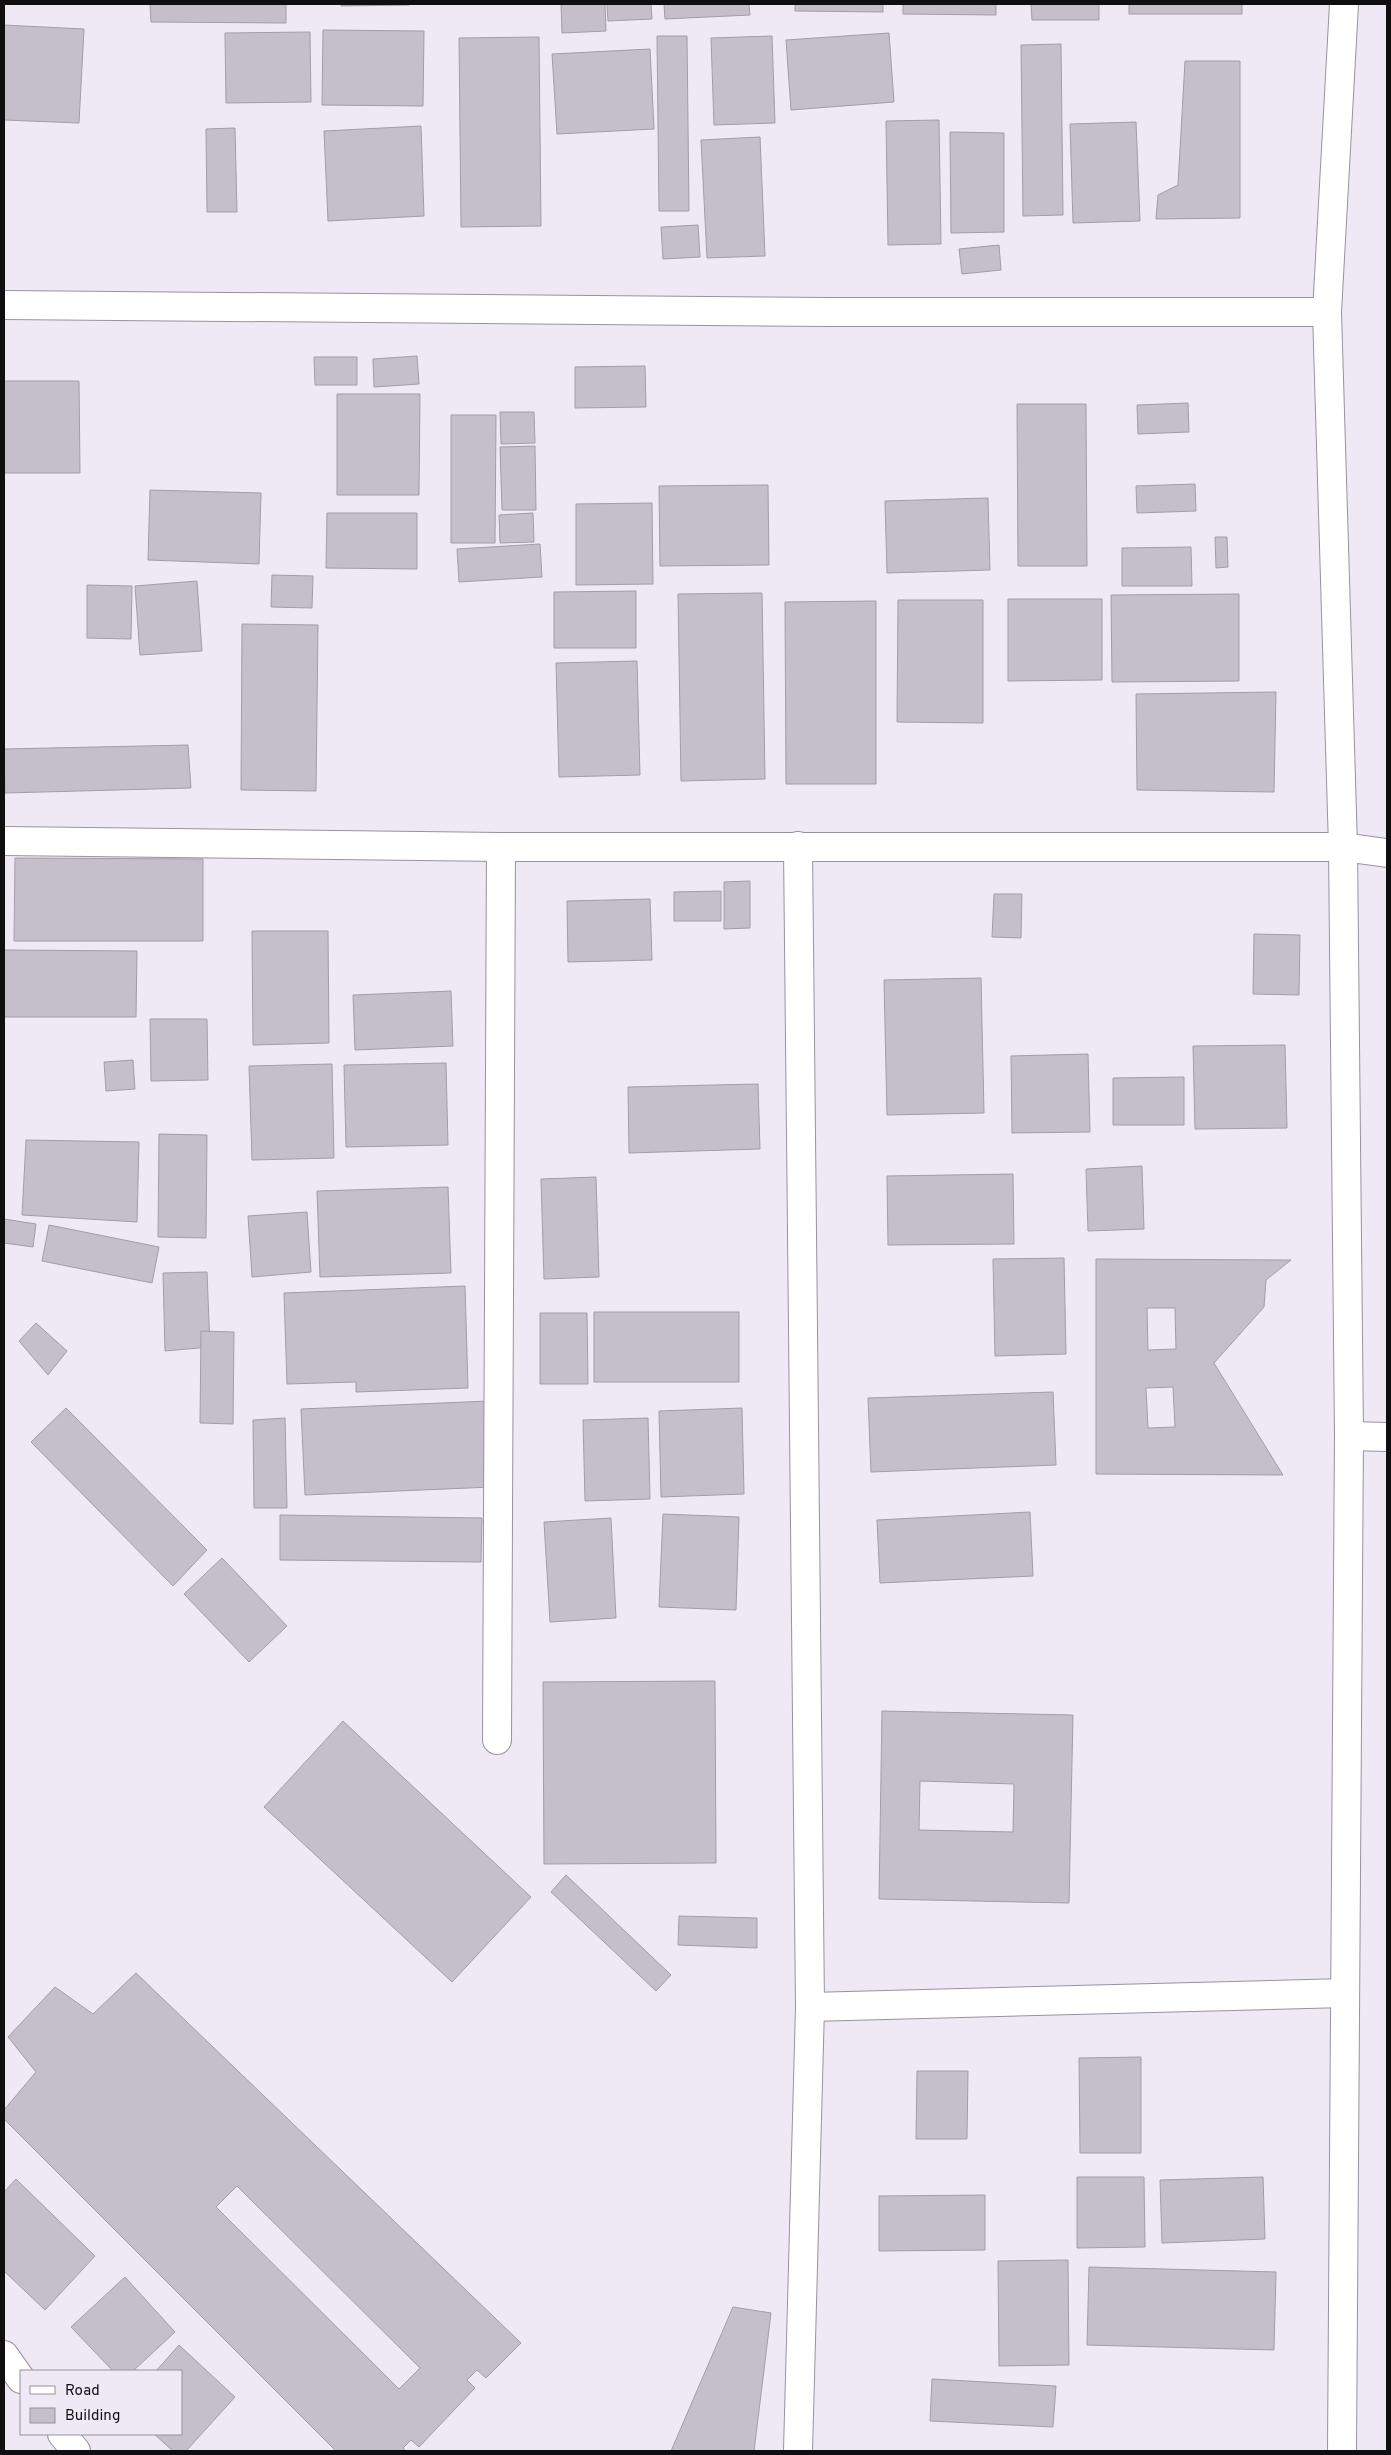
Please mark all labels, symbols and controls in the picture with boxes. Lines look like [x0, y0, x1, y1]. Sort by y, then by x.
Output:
legend [20, 2370, 182, 2435]
text: Road [65, 2382, 100, 2401]
text: Building [65, 2407, 120, 2426]

